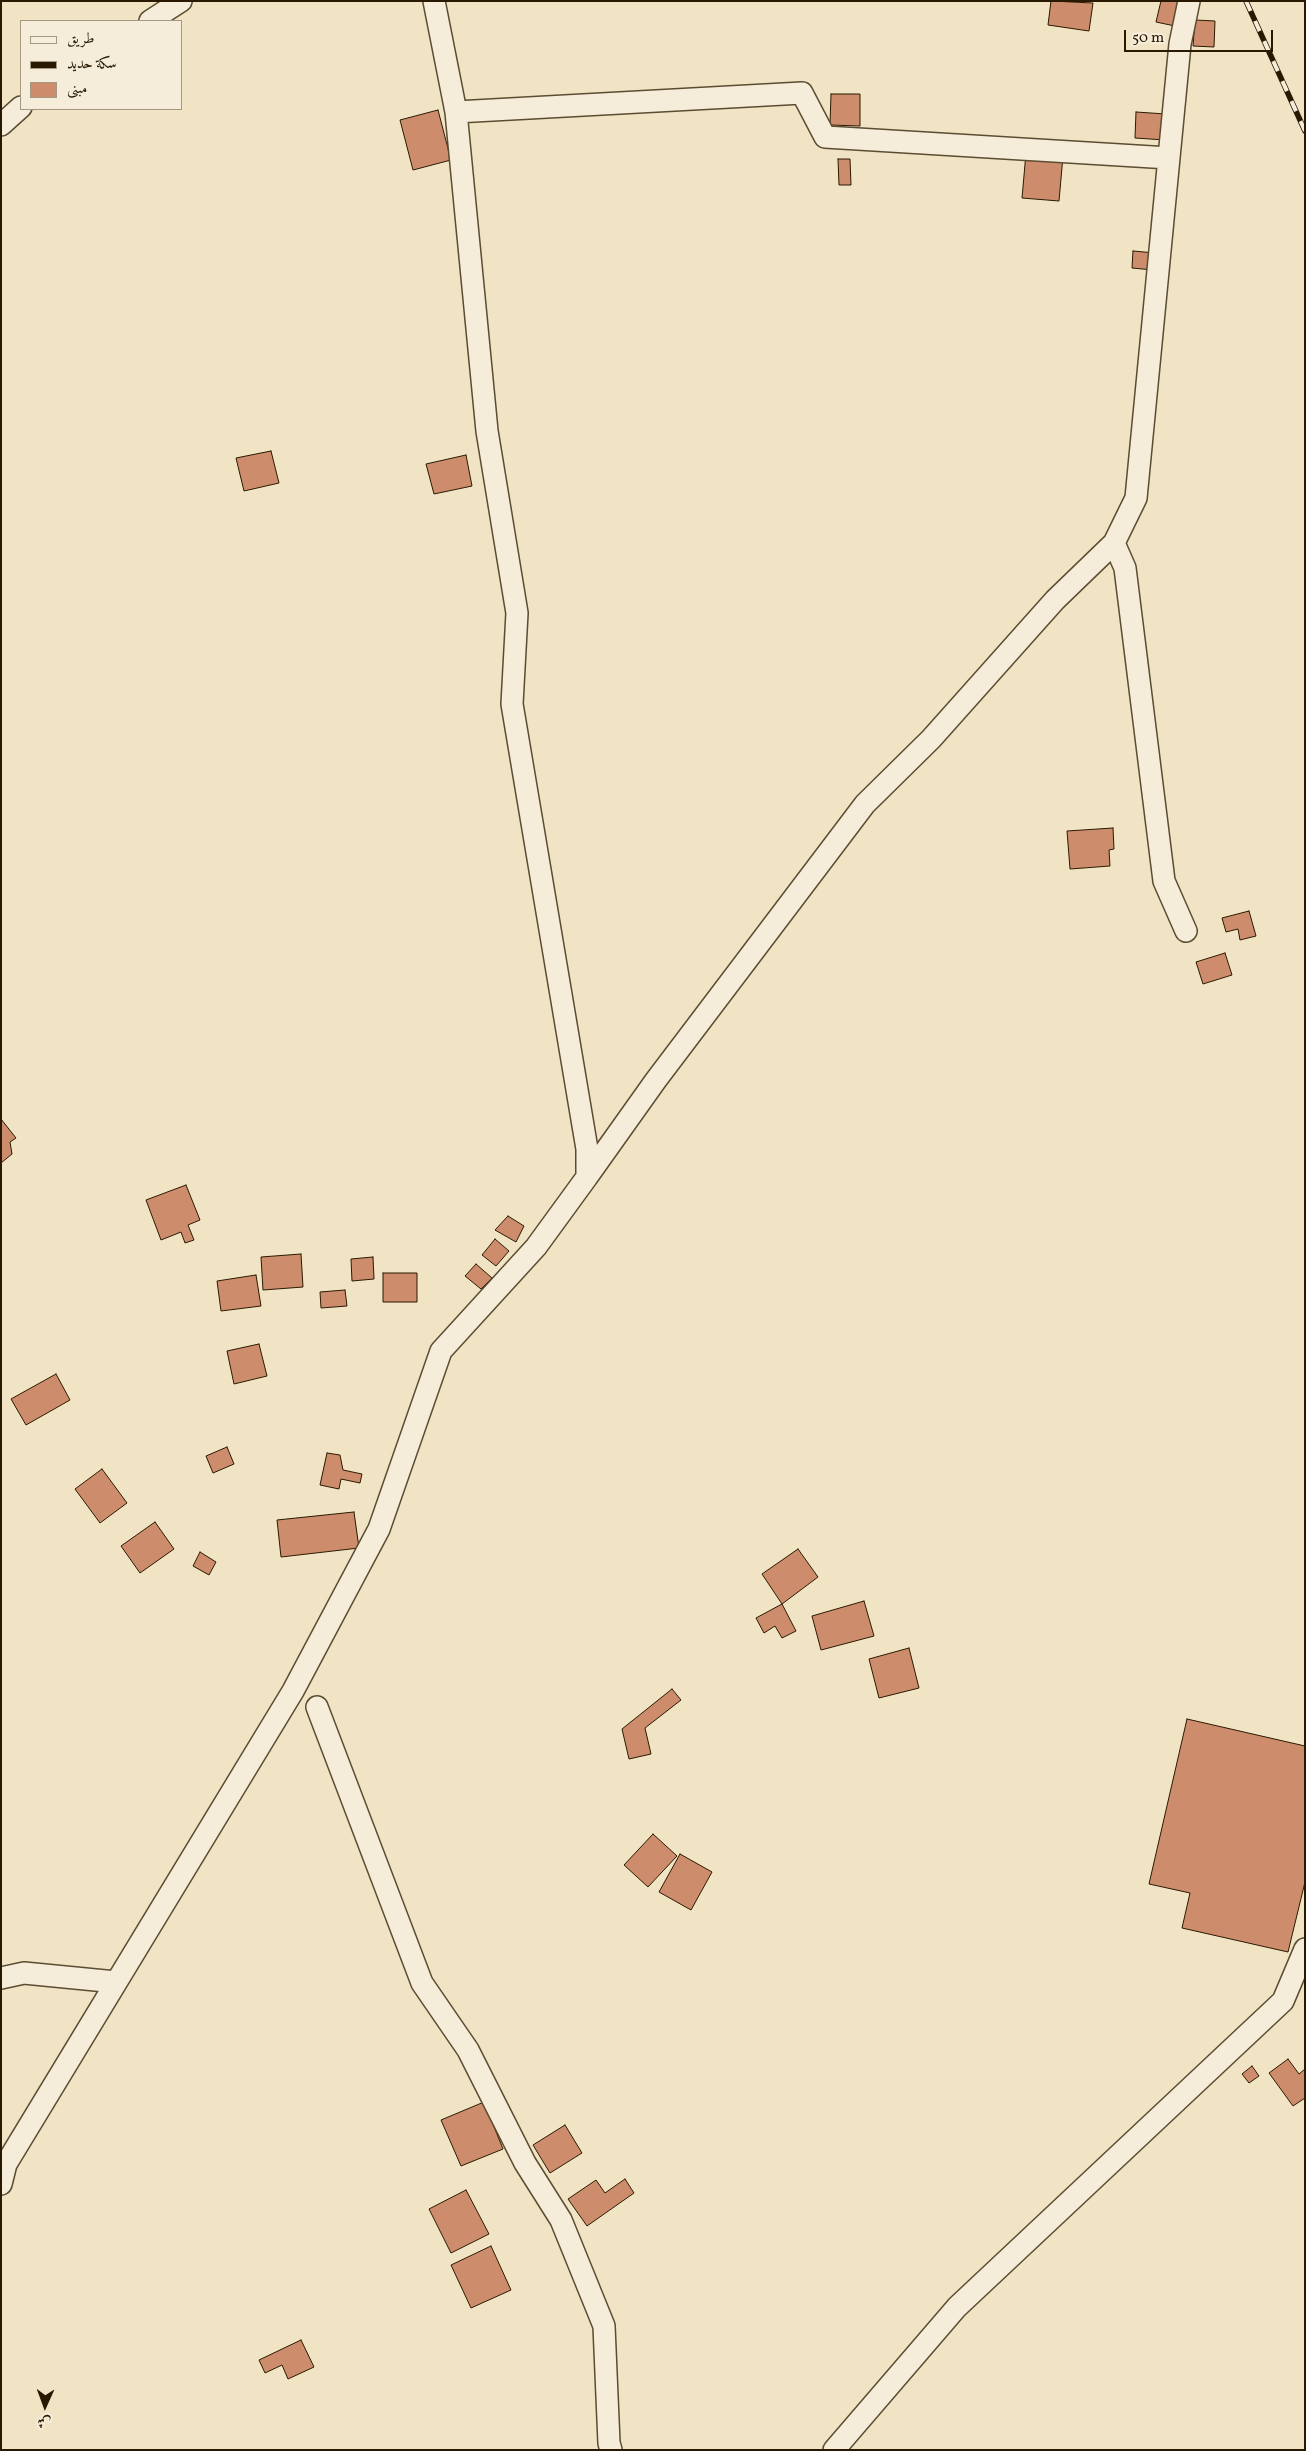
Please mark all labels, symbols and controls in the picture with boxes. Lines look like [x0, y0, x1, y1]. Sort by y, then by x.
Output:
legend [20, 20, 182, 110]
scale bar [1126, 20, 1275, 52]
text: 50 m [1132, 28, 1164, 49]
text: طريق [67, 29, 94, 50]
text: سكة حديد [67, 54, 116, 75]
text: مبنى [67, 79, 87, 100]
north arrow [20, 2381, 70, 2431]
text: ش [37, 2412, 52, 2431]

